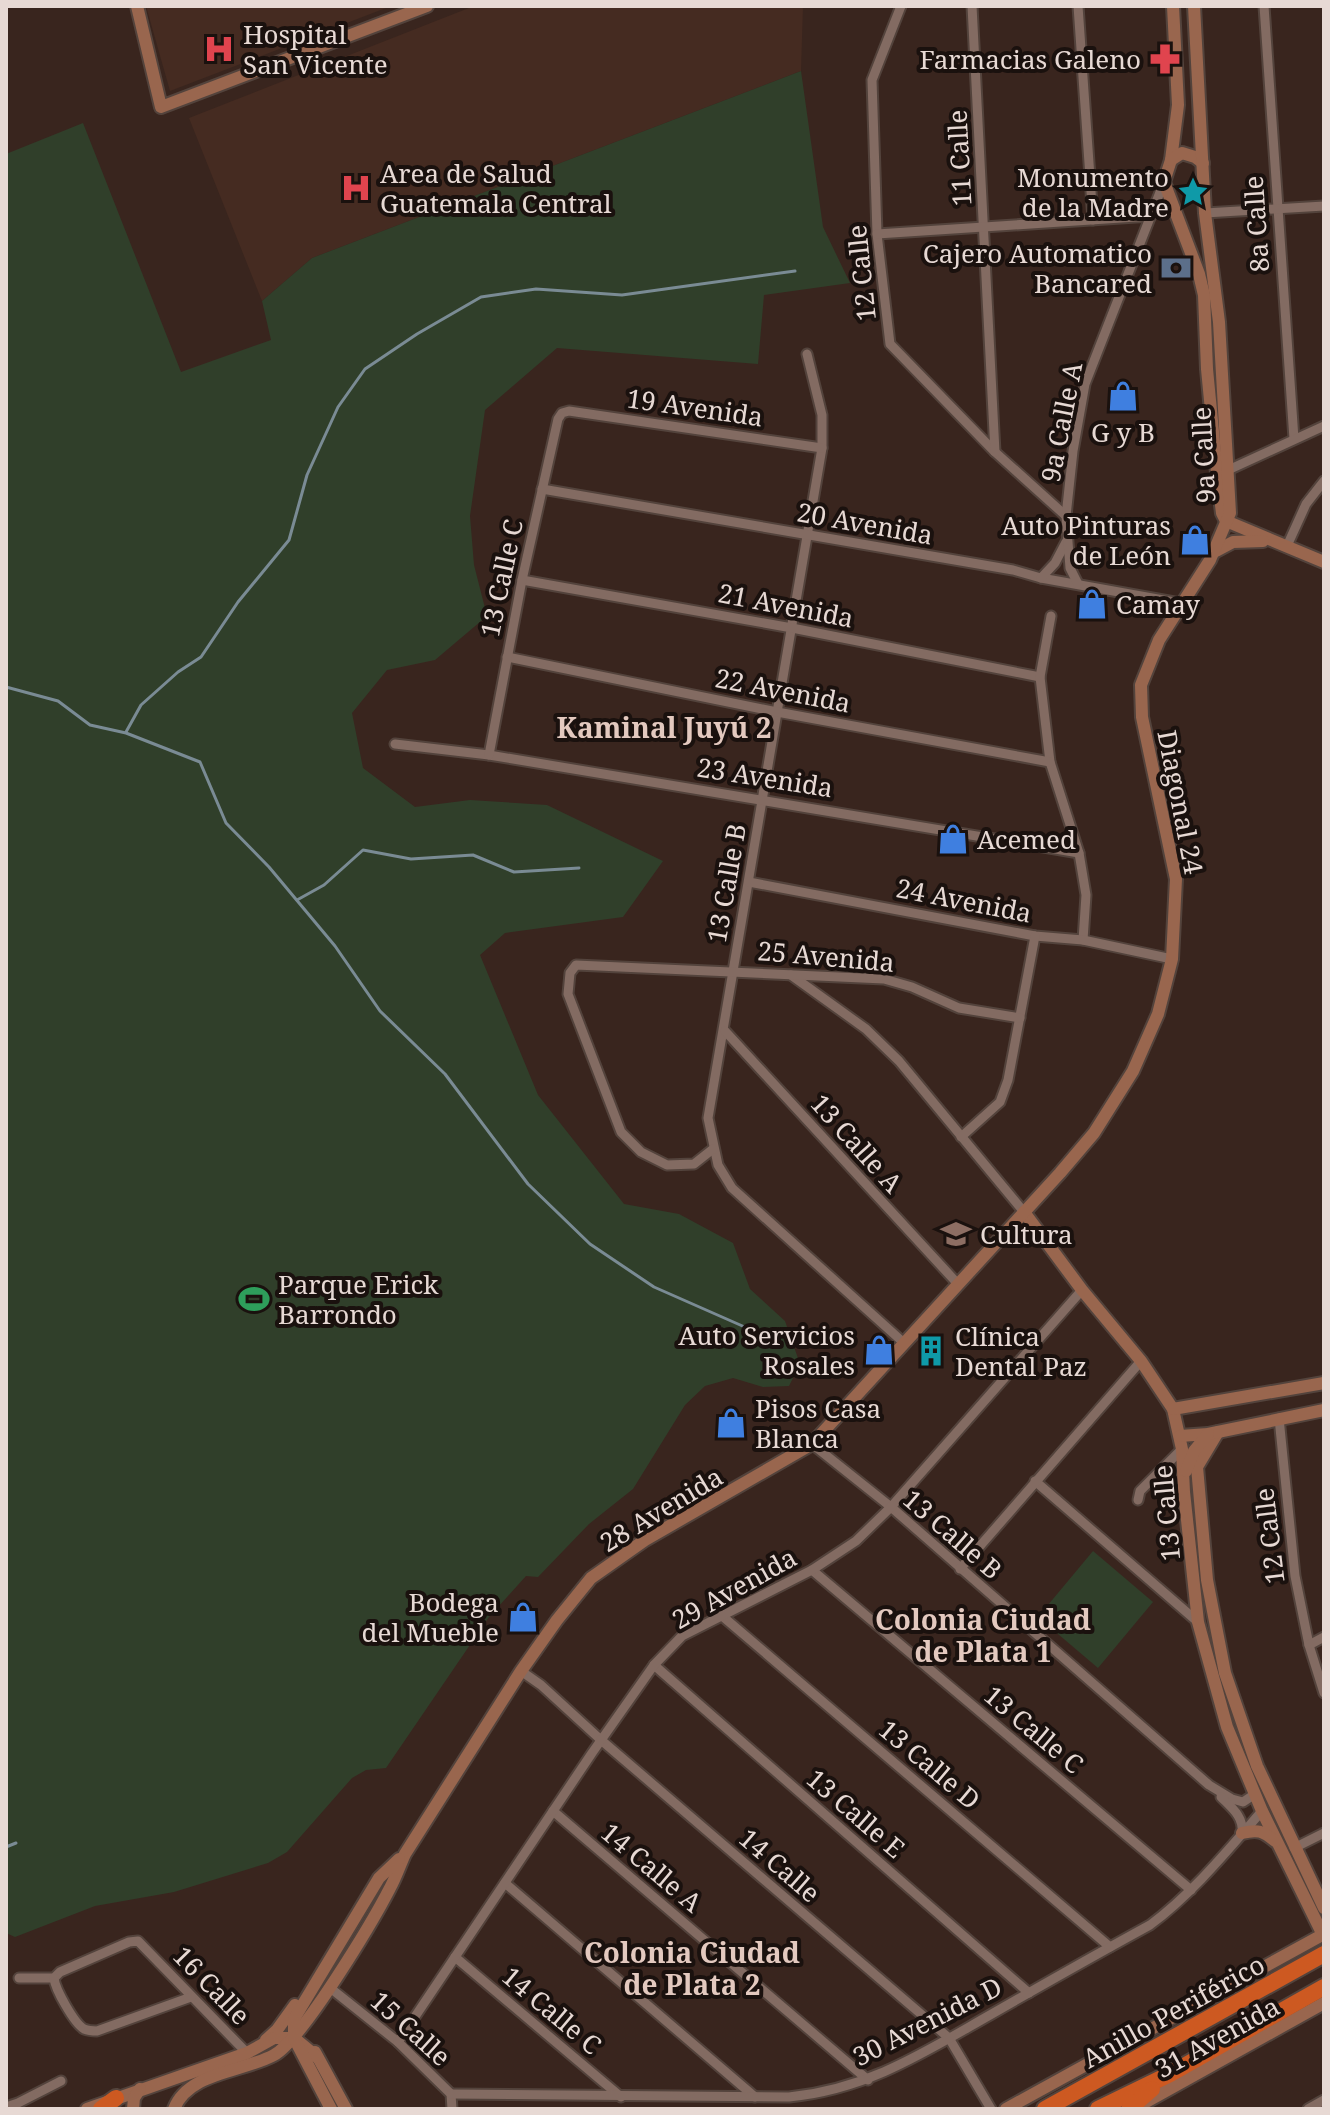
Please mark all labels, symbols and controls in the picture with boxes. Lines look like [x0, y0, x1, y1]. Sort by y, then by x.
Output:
place label: Hospital San Vicente [243, 16, 388, 82]
hospital icon: Hospital San Vicente [202, 32, 236, 66]
place label: Farmacias Galeno [919, 41, 1141, 77]
pharmacy icon: Farmacias Galeno [1148, 42, 1182, 76]
street label: 11 Calle [939, 109, 979, 207]
place label: Area de Salud Guatemala Central [380, 155, 612, 221]
place label: Monumento de la Madre [1017, 159, 1169, 225]
hospital icon: Area de Salud Guatemala Central [339, 171, 373, 205]
place icon: Monumento de la Madre [1176, 175, 1210, 209]
street label: 8a Calle [1235, 175, 1277, 273]
street label: 12 Calle [838, 223, 884, 323]
place label: Cajero Automatico Bancared [923, 235, 1152, 301]
bank icon: Cajero Automatico Bancared [1159, 251, 1193, 285]
street label: 9a Calle A [1032, 358, 1090, 485]
shop icon: G y B [1106, 379, 1140, 413]
street label: 19 Avenida [625, 380, 765, 434]
street label: 9a Calle [1182, 406, 1224, 504]
place label: G y B [1091, 414, 1155, 450]
street label: 20 Avenida [794, 493, 936, 553]
place label: Auto Pinturas de León [1001, 507, 1171, 573]
street label: 13 Calle C [471, 516, 531, 640]
shop icon: Auto Pinturas de León [1178, 523, 1212, 557]
street label: 21 Avenida [715, 574, 857, 636]
place label: Camay [1116, 586, 1200, 622]
shop icon: Camay [1075, 587, 1109, 621]
street label: 22 Avenida [712, 659, 854, 721]
district label: Kaminal Juyú 2 [556, 708, 772, 746]
street label: Diagonal 24 [1149, 727, 1213, 878]
street label: 23 Avenida [694, 748, 836, 806]
street label: 13 Calle B [698, 821, 754, 945]
place label: Acemed [977, 821, 1076, 857]
shop icon: Acemed [936, 822, 970, 856]
street label: 24 Avenida [893, 869, 1035, 931]
street label: 25 Avenida [756, 932, 896, 980]
street label: 13 Calle A [803, 1086, 911, 1201]
place label: Cultura [980, 1216, 1073, 1252]
school or university icon: Cultura [939, 1217, 973, 1251]
place label: Parque Erick Barrondo [278, 1266, 439, 1332]
sports icon: Parque Erick Barrondo [237, 1282, 271, 1316]
place label: Auto Servicios Rosales [678, 1317, 855, 1383]
place label: Clínica Dental Paz [955, 1318, 1087, 1384]
shop icon: Auto Servicios Rosales [862, 1333, 896, 1367]
building icon: Clínica Dental Paz [914, 1334, 948, 1368]
place label: Pisos Casa Blanca [755, 1390, 881, 1456]
shop icon: Pisos Casa Blanca [714, 1406, 748, 1440]
street label: 28 Avenida [593, 1458, 729, 1560]
street label: 13 Calle [1144, 1463, 1188, 1563]
street label: 13 Calle B [896, 1481, 1010, 1587]
street label: 12 Calle [1245, 1486, 1293, 1586]
street label: 29 Avenida [665, 1539, 803, 1637]
place label: Bodega del Mueble [362, 1584, 499, 1650]
shop icon: Bodega del Mueble [506, 1600, 540, 1634]
district label: Colonia Ciudad de Plata 1 [875, 1600, 1091, 1670]
street label: 13 Calle C [977, 1677, 1091, 1781]
street label: 13 Calle D [872, 1711, 988, 1817]
street label: 13 Calle E [799, 1760, 913, 1866]
street label: 14 Calle A [594, 1814, 711, 1920]
street label: 14 Calle [732, 1820, 828, 1910]
district label: Colonia Ciudad de Plata 2 [584, 1933, 800, 2003]
street label: 16 Calle [166, 1938, 258, 2032]
street label: Anillo Periférico [1075, 1946, 1271, 2076]
street label: 14 Calle C [495, 1958, 609, 2062]
street label: 30 Avenida D [846, 1968, 1008, 2074]
street label: 15 Calle [363, 1982, 459, 2074]
street label: 31 Avenida [1148, 1988, 1286, 2086]

